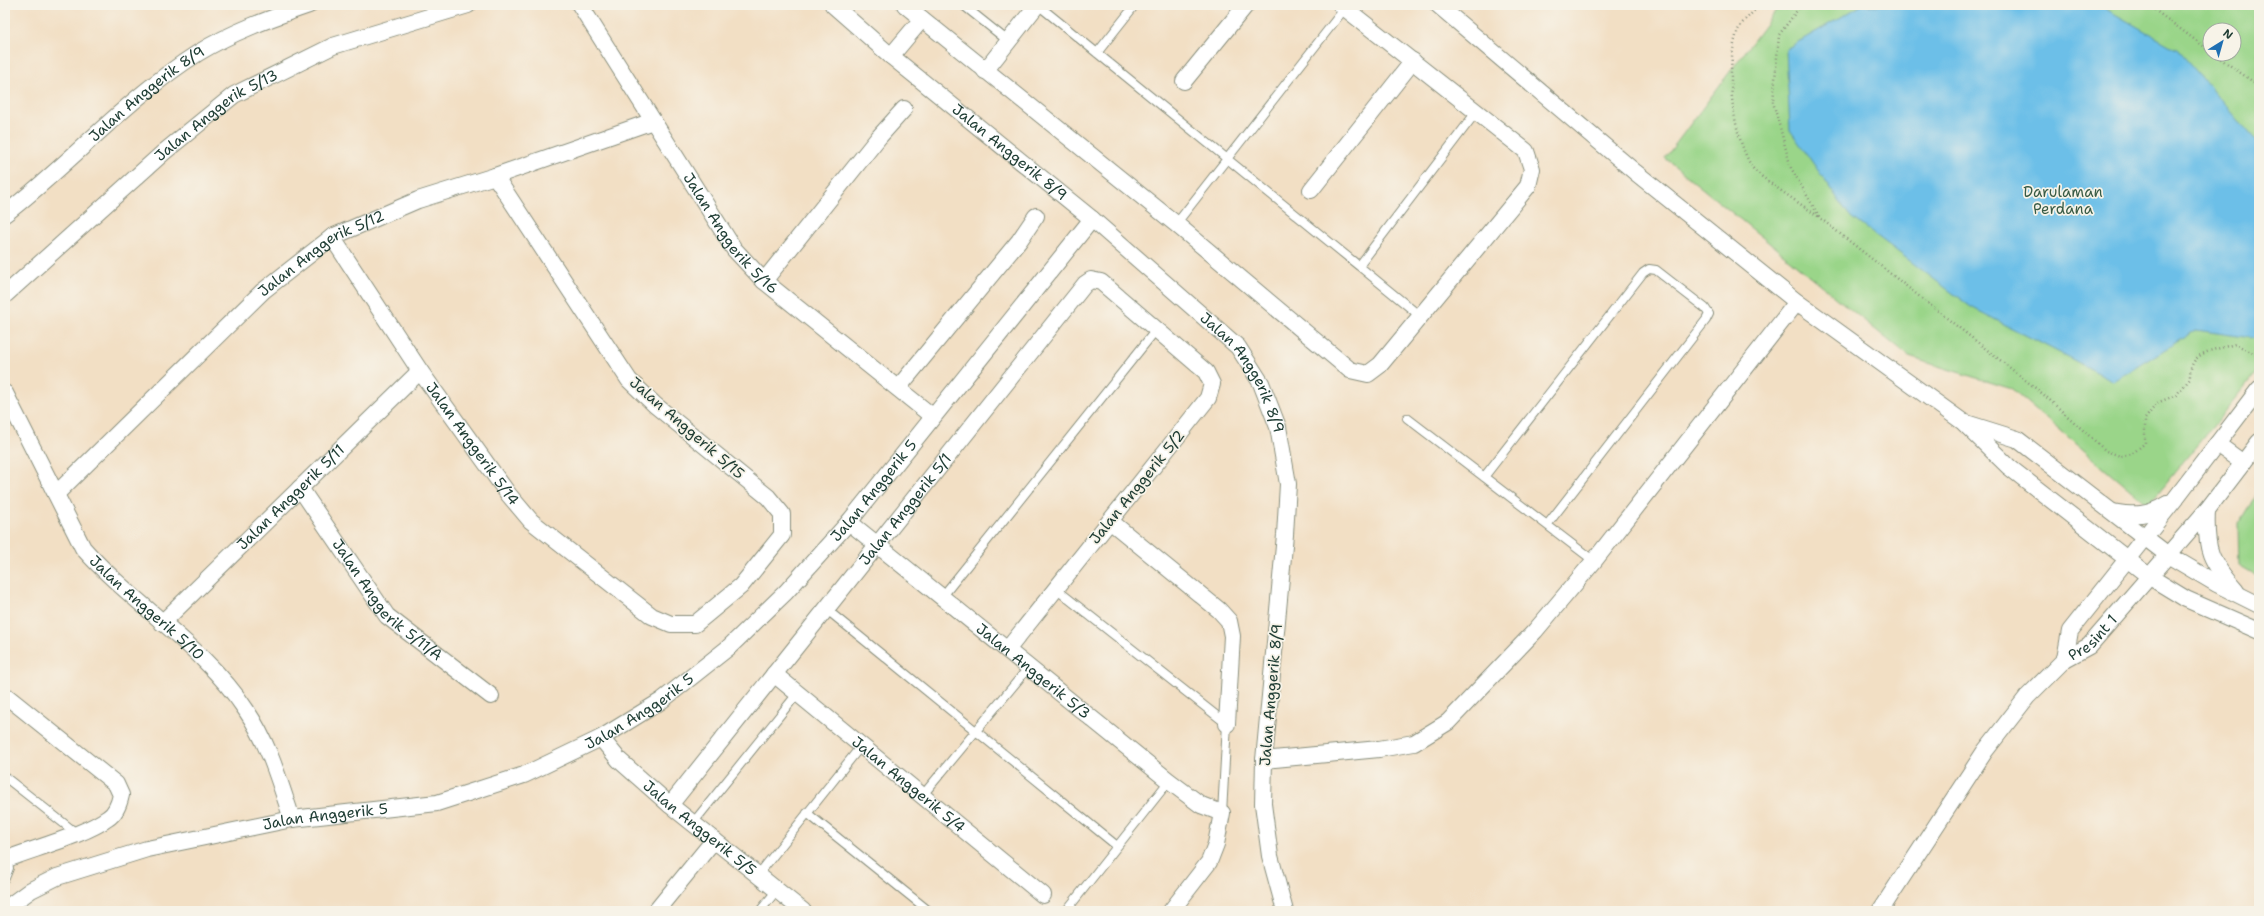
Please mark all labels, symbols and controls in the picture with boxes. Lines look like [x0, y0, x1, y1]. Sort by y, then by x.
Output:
north arrow [2202, 22, 2242, 62]
text: N [2220, 26, 2236, 43]
street label: Jalan Anggerik 8/9 [85, 41, 208, 146]
street label: Jalan Anggerik 5/13 [150, 65, 281, 166]
street label: Jalan Anggerik 8/9 [948, 99, 1071, 205]
street label: Jalan Anggerik 5/16 [678, 169, 782, 298]
park label: Darulaman Perdana [2023, 182, 2103, 219]
street label: Jalan Anggerik 5/12 [254, 206, 387, 301]
street label: Jalan Anggerik 8/9 [1196, 308, 1289, 434]
street label: Jalan Anggerik 5/15 [625, 372, 749, 484]
street label: Jalan Anggerik 5/14 [421, 378, 524, 510]
street label: Jalan Anggerik 5/2 [1085, 426, 1189, 548]
street label: Jalan Anggerik 5 [826, 435, 921, 546]
street label: Jalan Anggerik 5/11 [233, 440, 349, 554]
street label: Jalan Anggerik 5/1 [855, 449, 956, 569]
street label: Jalan Anggerik 5/11/A [328, 535, 447, 665]
street label: Jalan Anggerik 5/10 [85, 551, 208, 665]
street label: Presint 1 [2065, 610, 2122, 665]
street label: Jalan Anggerik 5/3 [972, 619, 1095, 723]
street label: Jalan Anggerik 8/9 [1255, 623, 1287, 767]
street label: Jalan Anggerik 5 [582, 669, 698, 754]
street label: Jalan Anggerik 5/4 [848, 732, 969, 837]
street label: Jalan Anggerik 5/5 [639, 776, 761, 880]
street label: Jalan Anggerik 5 [261, 798, 389, 835]

